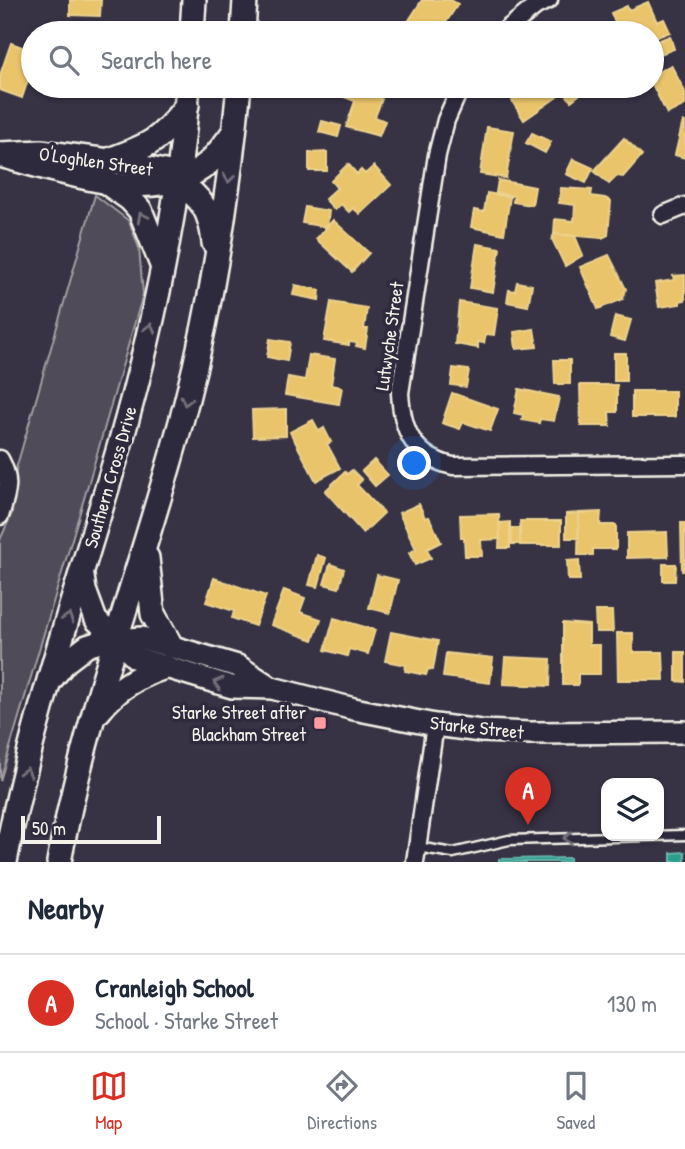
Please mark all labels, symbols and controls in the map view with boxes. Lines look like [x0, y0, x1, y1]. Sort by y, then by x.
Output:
search box [21, 21, 664, 98]
icon: search [45, 41, 83, 79]
text: Search here [101, 42, 212, 77]
street label: O'Loghlen Street [37, 140, 155, 182]
one-way arrow [222, 172, 237, 184]
one-way arrow [137, 212, 151, 224]
street label: Lutwyche Street [369, 279, 410, 392]
one-way arrow [142, 323, 156, 335]
one-way arrow [180, 395, 194, 407]
street label: Southern Cross Drive [77, 403, 143, 551]
your location [397, 446, 431, 480]
one-way arrow [60, 612, 75, 624]
one-way arrow [212, 676, 224, 691]
place label: Starke Street after Blackham Street [172, 699, 307, 747]
street label: Starke Street [429, 709, 526, 745]
marker: Starke Street after Blackham Street [312, 715, 328, 731]
one-way arrow [18, 766, 32, 778]
pin: A [505, 767, 551, 825]
map controls [601, 778, 664, 841]
button: layers [601, 778, 664, 841]
scale bar [21, 813, 161, 845]
text: 50 m [32, 815, 66, 841]
one-way arrow [562, 831, 573, 846]
text: Nearby [28, 888, 104, 928]
text: Cranleigh School [95, 970, 254, 1005]
text: A [45, 988, 57, 1019]
text: 130 m [607, 988, 657, 1019]
text: School · Starke Street [95, 1005, 278, 1036]
tab: Map [90, 1067, 128, 1135]
tab: Directions [307, 1067, 377, 1135]
tab: Saved [557, 1067, 595, 1135]

